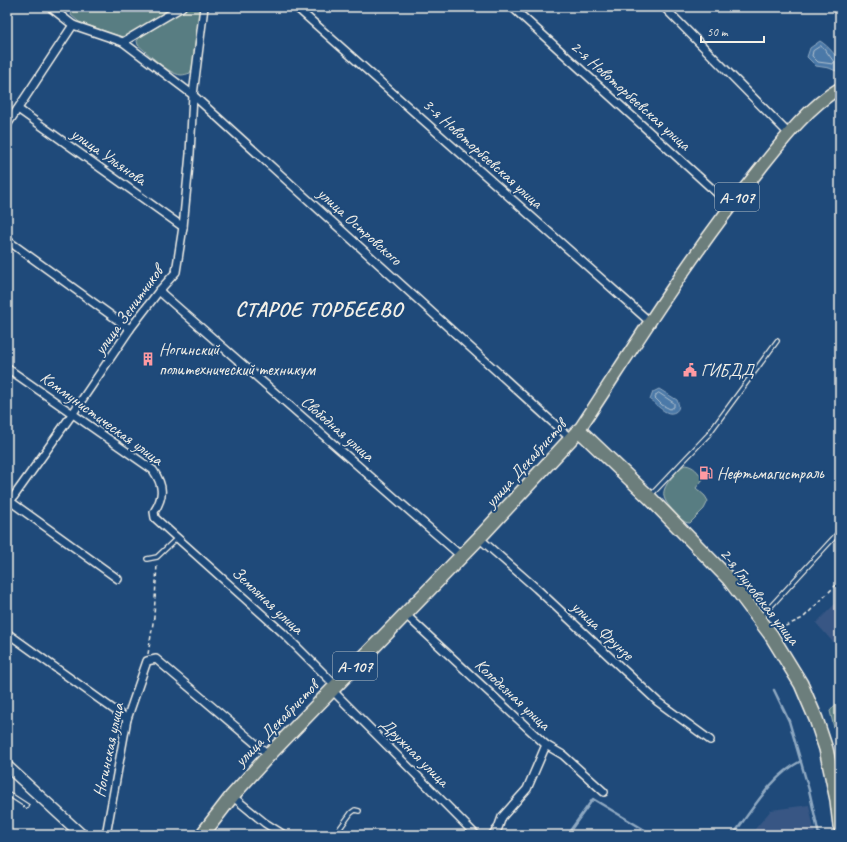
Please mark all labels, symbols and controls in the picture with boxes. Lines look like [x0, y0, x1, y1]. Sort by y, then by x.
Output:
scale bar [701, 18, 764, 44]
text: 50 m [707, 24, 729, 40]
street label: 2-я Новоторбеевская улица [566, 36, 696, 156]
street label: 3-я Новоторбеевская улица [418, 94, 548, 214]
street label: улица Ульянова [66, 122, 152, 191]
street label: улица Островского [312, 182, 407, 270]
road number: А-107 [715, 183, 759, 211]
street label: улица Зенитчиков [89, 259, 170, 360]
district label: СТАРОЕ ТОРБЕЕВО [235, 296, 405, 322]
place label: Ногинский политехнический техникум [159, 339, 316, 380]
building icon: Ногинский политехнический техникум [140, 351, 156, 367]
place label: ГИБДД [701, 360, 755, 381]
public building icon: ГИБДД [682, 362, 698, 378]
street label: Коммунистическая улица [36, 367, 168, 471]
street label: Свободная улица [297, 391, 380, 467]
street label: улица Декабристов [480, 413, 573, 513]
place label: Нефтьмагистраль [717, 463, 825, 484]
fuel station icon: Нефтьмагистраль [698, 465, 714, 481]
street label: 2-я Глуховская улица [715, 544, 805, 650]
street label: Земляная улица [228, 562, 309, 640]
street label: улица Фрунзе [566, 595, 639, 666]
road number: А-107 [333, 652, 377, 680]
street label: Колодезная улица [471, 654, 556, 735]
street label: улица Декабристов [229, 674, 325, 771]
street label: Ногинская улица [88, 700, 129, 799]
street label: Дружная улица [376, 713, 455, 793]

